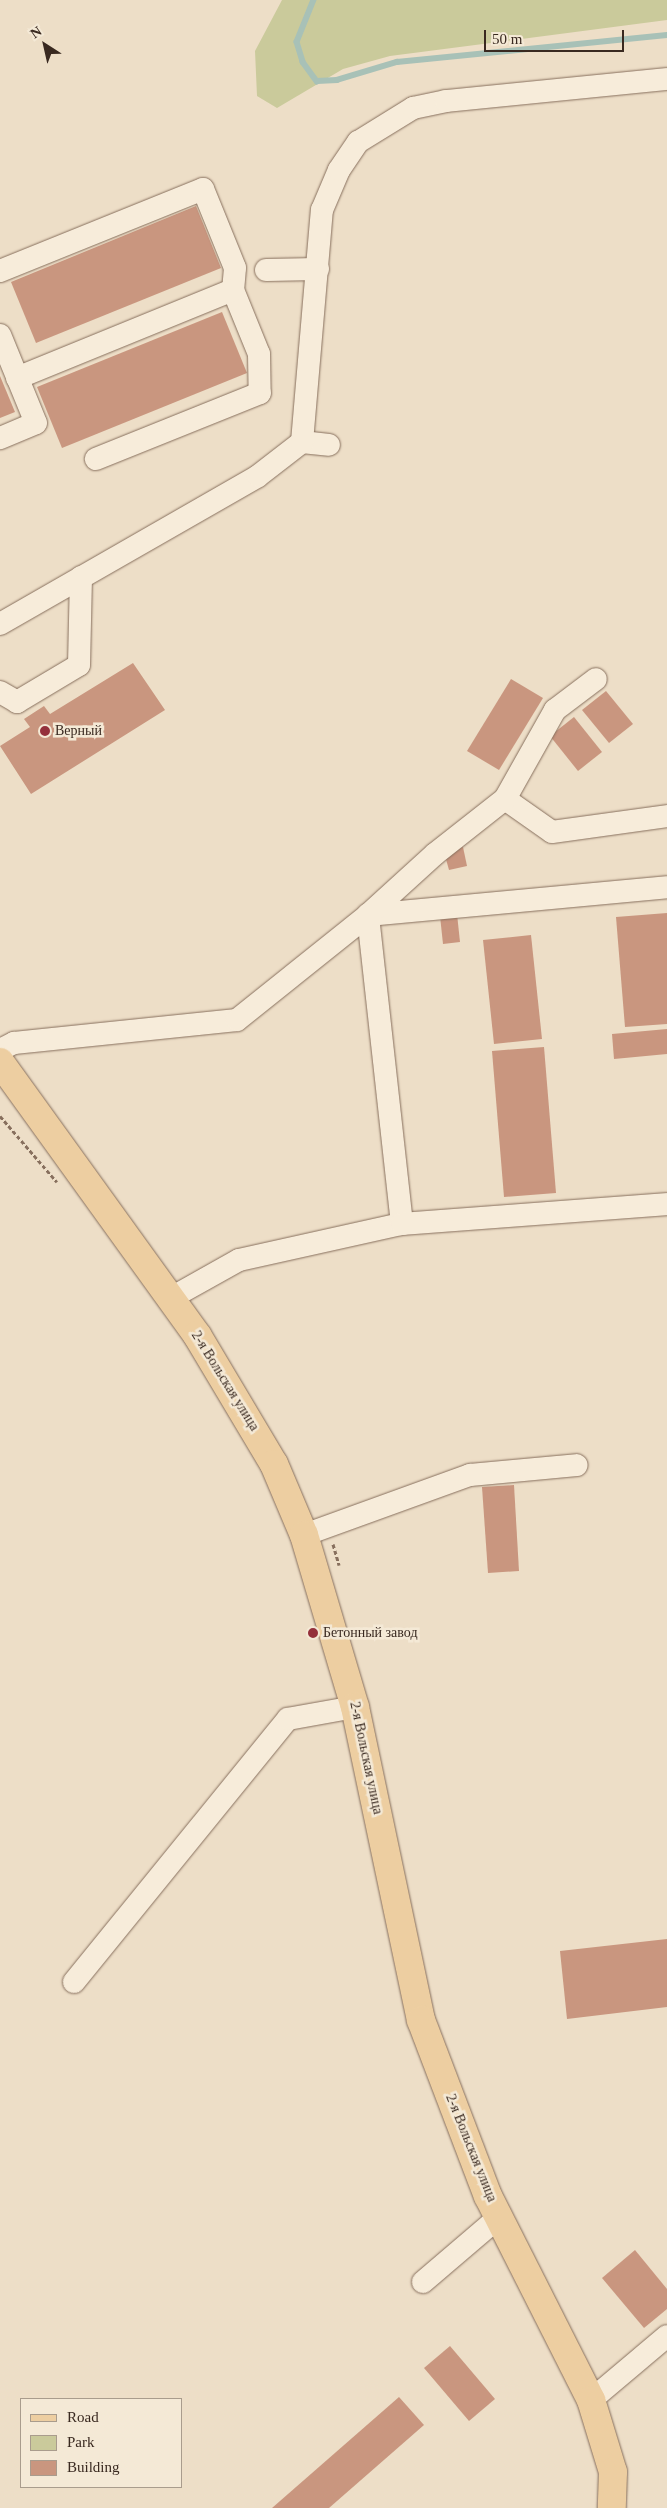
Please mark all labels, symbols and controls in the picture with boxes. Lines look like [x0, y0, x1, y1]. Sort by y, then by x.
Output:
north arrow [20, 20, 70, 70]
scale bar [487, 20, 627, 52]
text: N [28, 23, 45, 41]
text: 50 m [492, 31, 522, 47]
place label: Верный [55, 723, 102, 739]
marker: Верный [39, 725, 51, 737]
street label: 2-я Вольская улица [187, 1328, 263, 1434]
place label: Бетонный завод [323, 1625, 418, 1641]
marker: Бетонный завод [307, 1627, 319, 1639]
street label: 2-я Вольская улица [346, 1700, 386, 1816]
street label: 2-я Вольская улица [442, 2092, 500, 2204]
legend [20, 2398, 182, 2488]
text: Road [67, 2409, 99, 2425]
text: Park [67, 2434, 95, 2450]
text: Building [67, 2459, 120, 2475]

